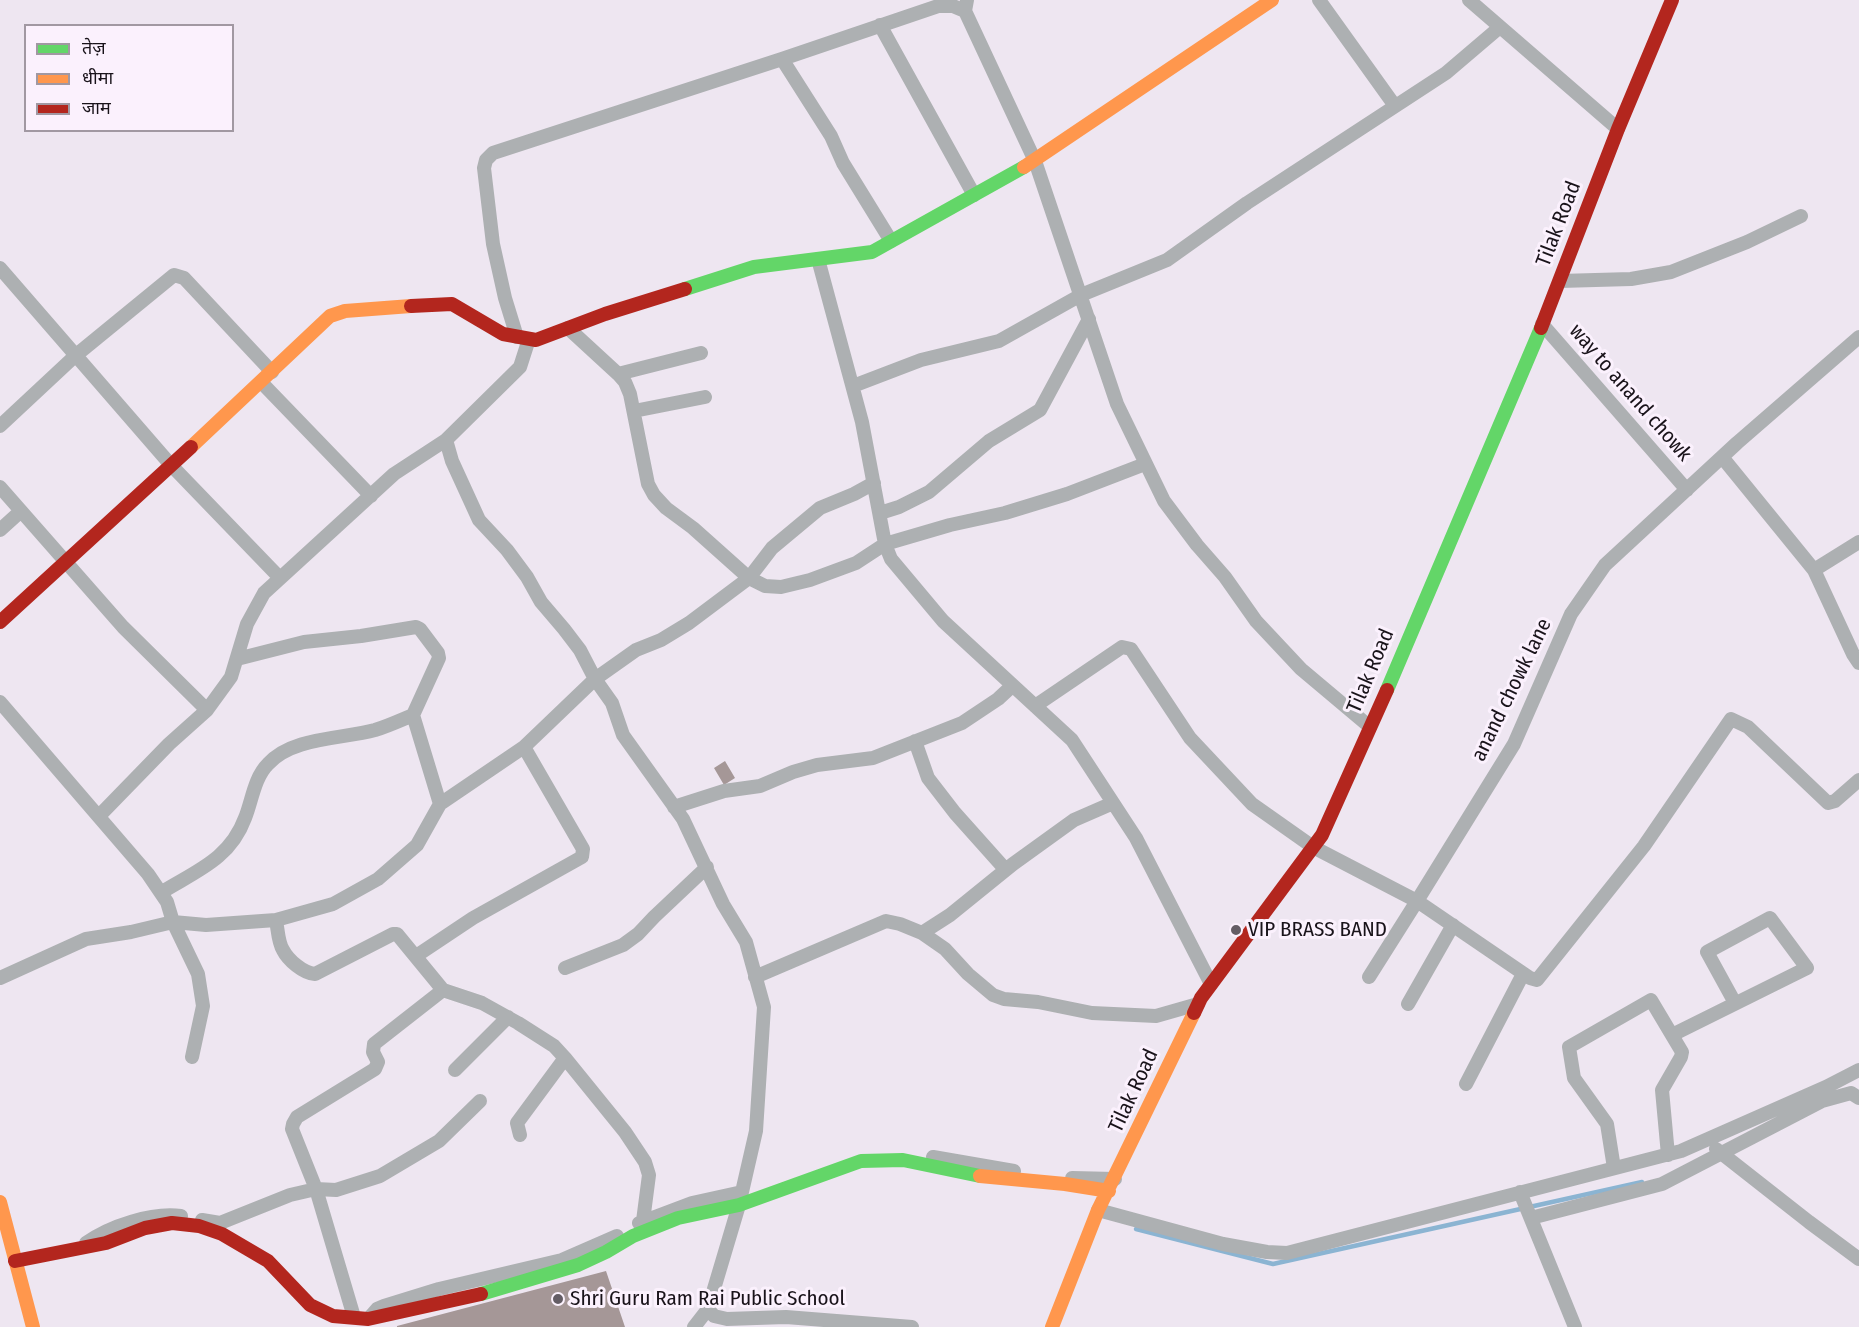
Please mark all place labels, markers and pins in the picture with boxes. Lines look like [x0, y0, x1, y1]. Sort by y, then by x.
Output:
place label: VIP BRASS BAND [1248, 917, 1387, 943]
marker: VIP BRASS BAND [1229, 923, 1243, 937]
place label: Shri Guru Ram Rai Public School [570, 1286, 845, 1312]
marker: Shri Guru Ram Rai Public School [551, 1292, 565, 1306]

